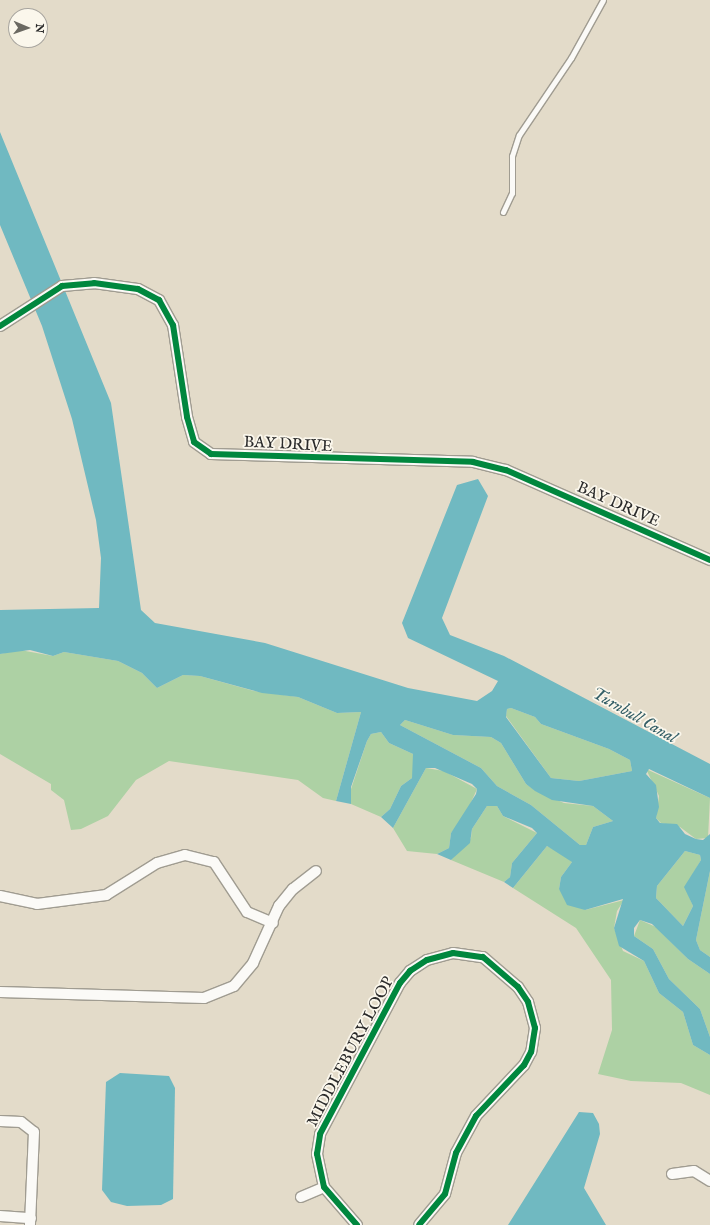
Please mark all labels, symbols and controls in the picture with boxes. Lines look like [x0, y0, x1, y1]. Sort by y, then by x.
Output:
north arrow [8, 8, 48, 48]
text: N [32, 23, 46, 33]
street label: BAY DRIVE [243, 433, 333, 457]
street label: BAY DRIVE [574, 478, 662, 532]
water label: Turnbull Canal [588, 684, 680, 748]
street label: MIDDLEBURY LOOP [303, 974, 399, 1130]

